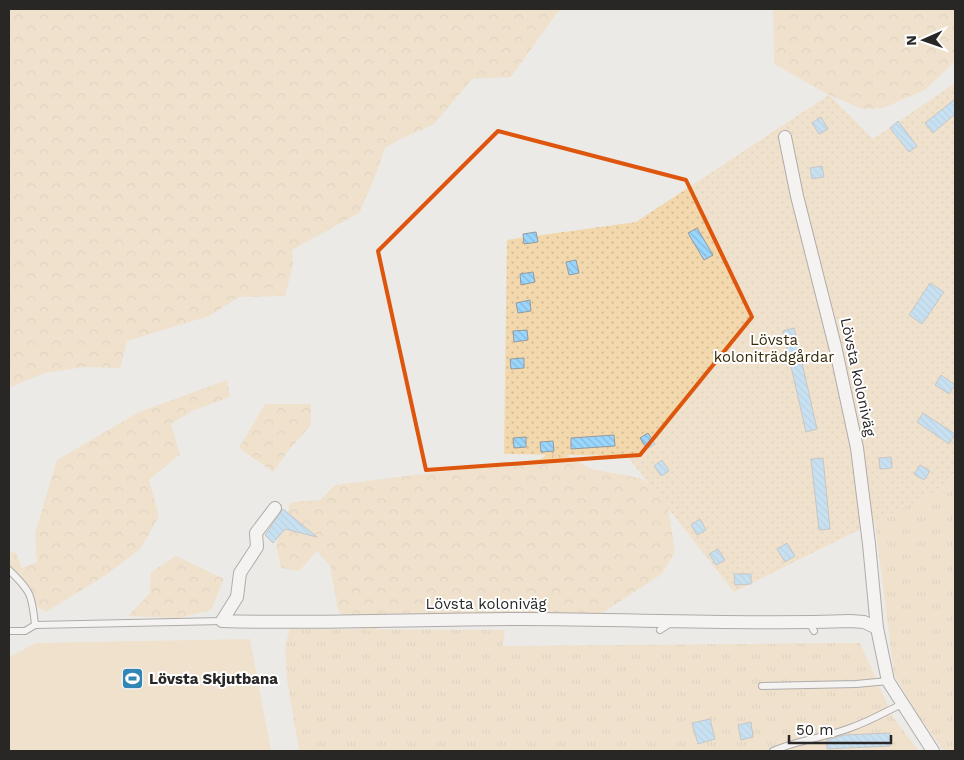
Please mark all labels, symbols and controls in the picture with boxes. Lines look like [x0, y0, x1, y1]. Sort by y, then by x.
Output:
north arrow [899, 15, 949, 65]
text: N [903, 35, 919, 46]
street label: Lövsta koloniväg [837, 316, 879, 438]
park label: Lövsta koloniträdgårdar [714, 331, 834, 366]
street label: Lövsta koloniväg [426, 595, 547, 613]
sports icon: Lövsta Skjutbana [121, 667, 145, 691]
place label: Lövsta Skjutbana [149, 670, 278, 688]
scale bar [789, 712, 892, 744]
text: 50 m [796, 721, 833, 739]

